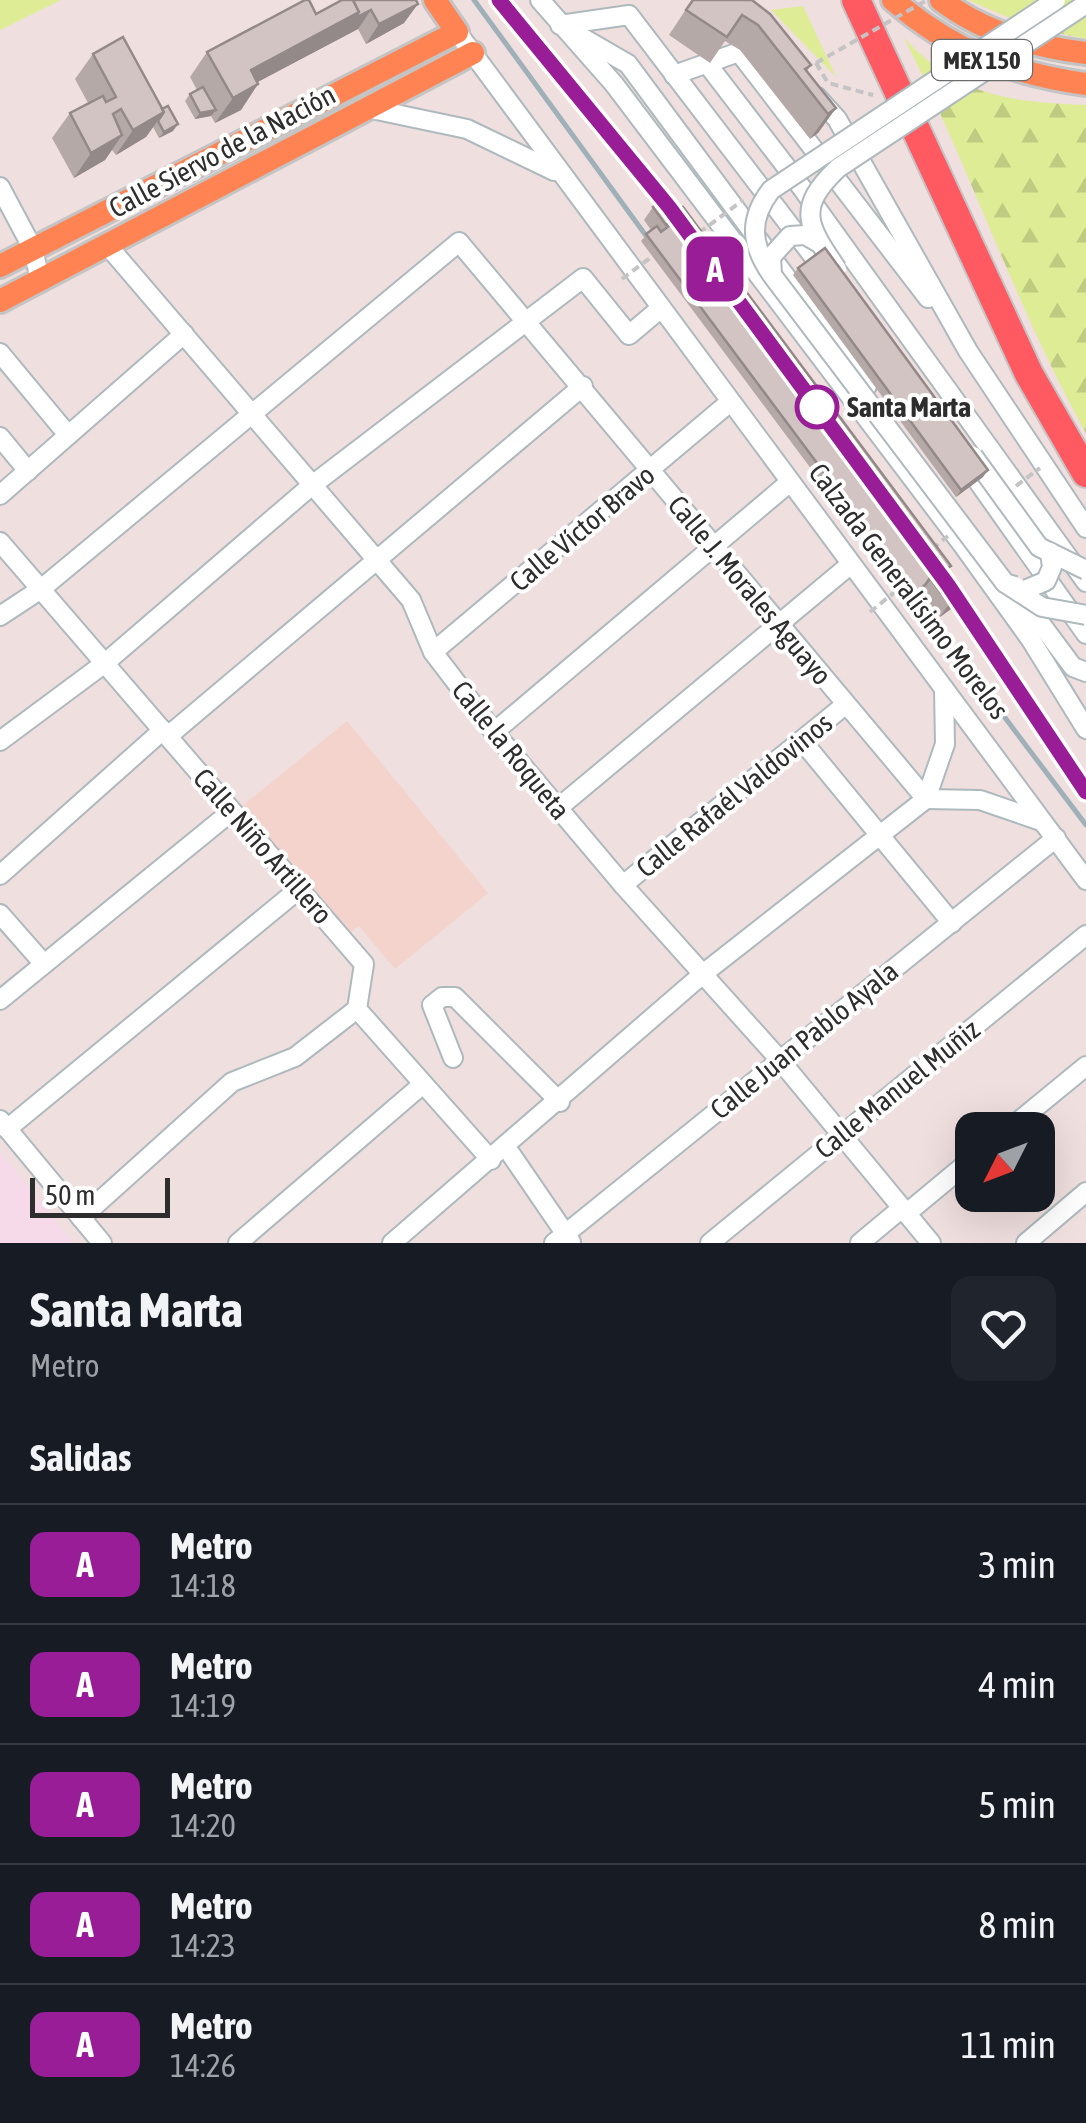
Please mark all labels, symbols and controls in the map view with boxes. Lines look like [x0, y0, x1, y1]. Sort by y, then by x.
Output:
road number: MEX 150 [932, 40, 1032, 80]
street label: Calle Siervo de la Nación [104, 78, 340, 224]
line badge: A [682, 236, 748, 302]
text: A [706, 249, 724, 289]
marker: Santa Marta [796, 386, 838, 428]
place label: Santa Marta [847, 391, 971, 423]
street label: Calzada Generalísimo Morelos [803, 457, 1015, 725]
street label: Calle Víctor Bravo [503, 458, 661, 598]
street label: Calle J. Morales Aguayo [662, 489, 838, 691]
street label: Calle la Roqueta [445, 674, 577, 826]
street label: Calle Rafaél Valdovinos [630, 706, 838, 884]
street label: Calle Niño Artillero [187, 762, 339, 930]
street label: Calle Juan Pablo Ayala [704, 955, 904, 1125]
street label: Calle Manuel Muñiz [808, 1013, 986, 1165]
north arrow [955, 1112, 1055, 1212]
map controls [955, 1112, 1055, 1212]
scale bar [30, 1173, 170, 1218]
text: 50 m [45, 1179, 95, 1211]
button: heart [951, 1276, 1056, 1381]
text: Santa Marta [30, 1282, 243, 1337]
text: Metro [30, 1347, 100, 1384]
text: Salidas [30, 1436, 132, 1479]
text: Metro [170, 1524, 253, 1567]
text: 3 min [978, 1543, 1056, 1586]
text: A [76, 1544, 94, 1584]
text: 14:18 [170, 1567, 236, 1604]
text: Metro [170, 1644, 253, 1687]
text: 4 min [978, 1663, 1056, 1706]
text: A [76, 1664, 94, 1704]
text: 14:19 [170, 1687, 236, 1724]
text: Metro [170, 1764, 253, 1807]
text: 5 min [978, 1783, 1056, 1826]
text: A [76, 1784, 94, 1824]
text: 14:20 [170, 1807, 236, 1844]
text: Metro [170, 1884, 253, 1927]
text: 8 min [978, 1903, 1056, 1946]
text: A [76, 1904, 94, 1944]
text: 14:23 [170, 1927, 236, 1964]
text: Metro [170, 2004, 253, 2047]
text: 11 min [961, 2023, 1056, 2066]
text: A [76, 2024, 94, 2064]
text: 14:26 [170, 2047, 236, 2084]

